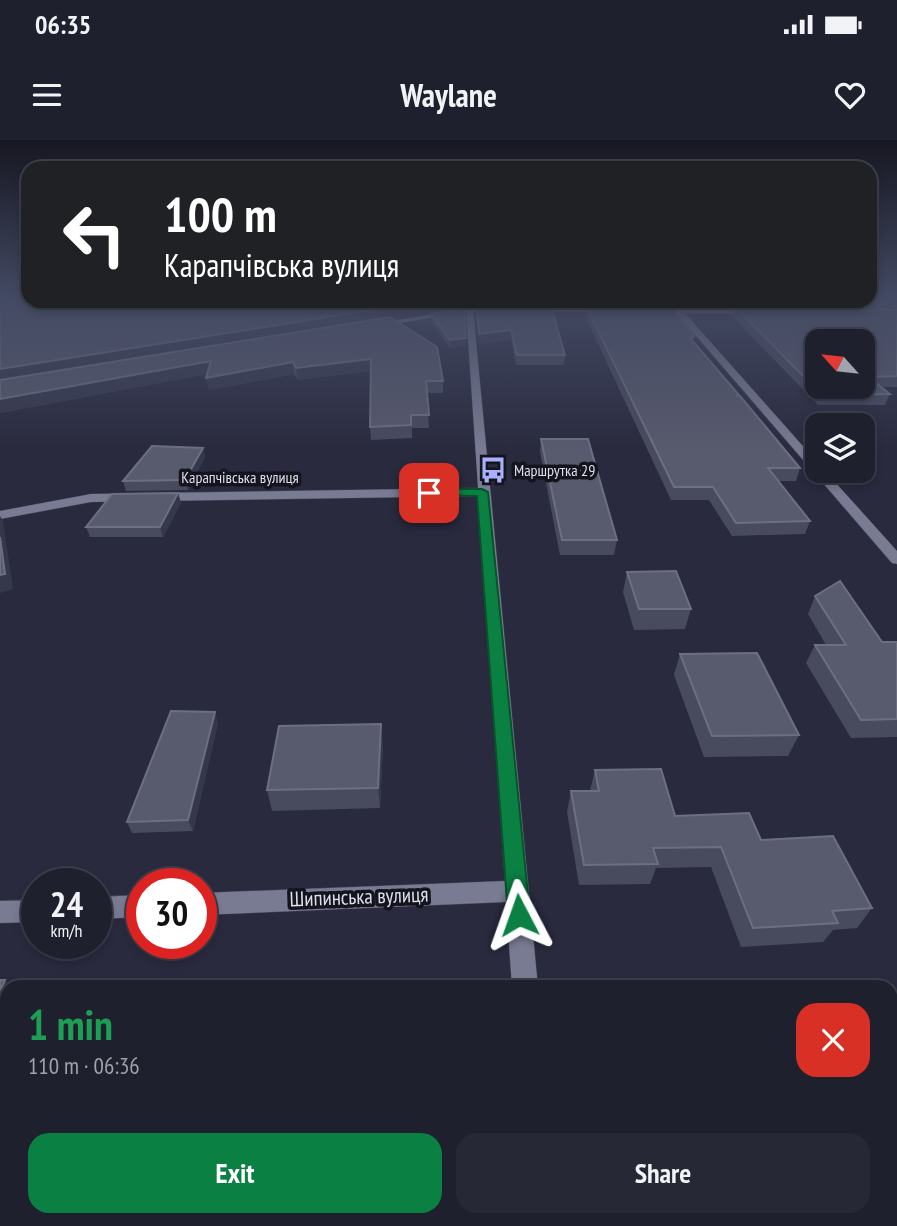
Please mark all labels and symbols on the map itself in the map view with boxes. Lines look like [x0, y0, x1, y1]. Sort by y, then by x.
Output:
north arrow [805, 329, 875, 399]
bus stop icon: Маршрутка 29 [478, 455, 508, 485]
place label: Маршрутка 29 [514, 460, 595, 480]
pin [399, 463, 459, 523]
street label: Карапчівська вулиця [181, 467, 299, 487]
speed limit sign: 30 [126, 868, 217, 959]
position arrow [482, 878, 556, 952]
street label: Шипинська вулиця [289, 881, 429, 912]

